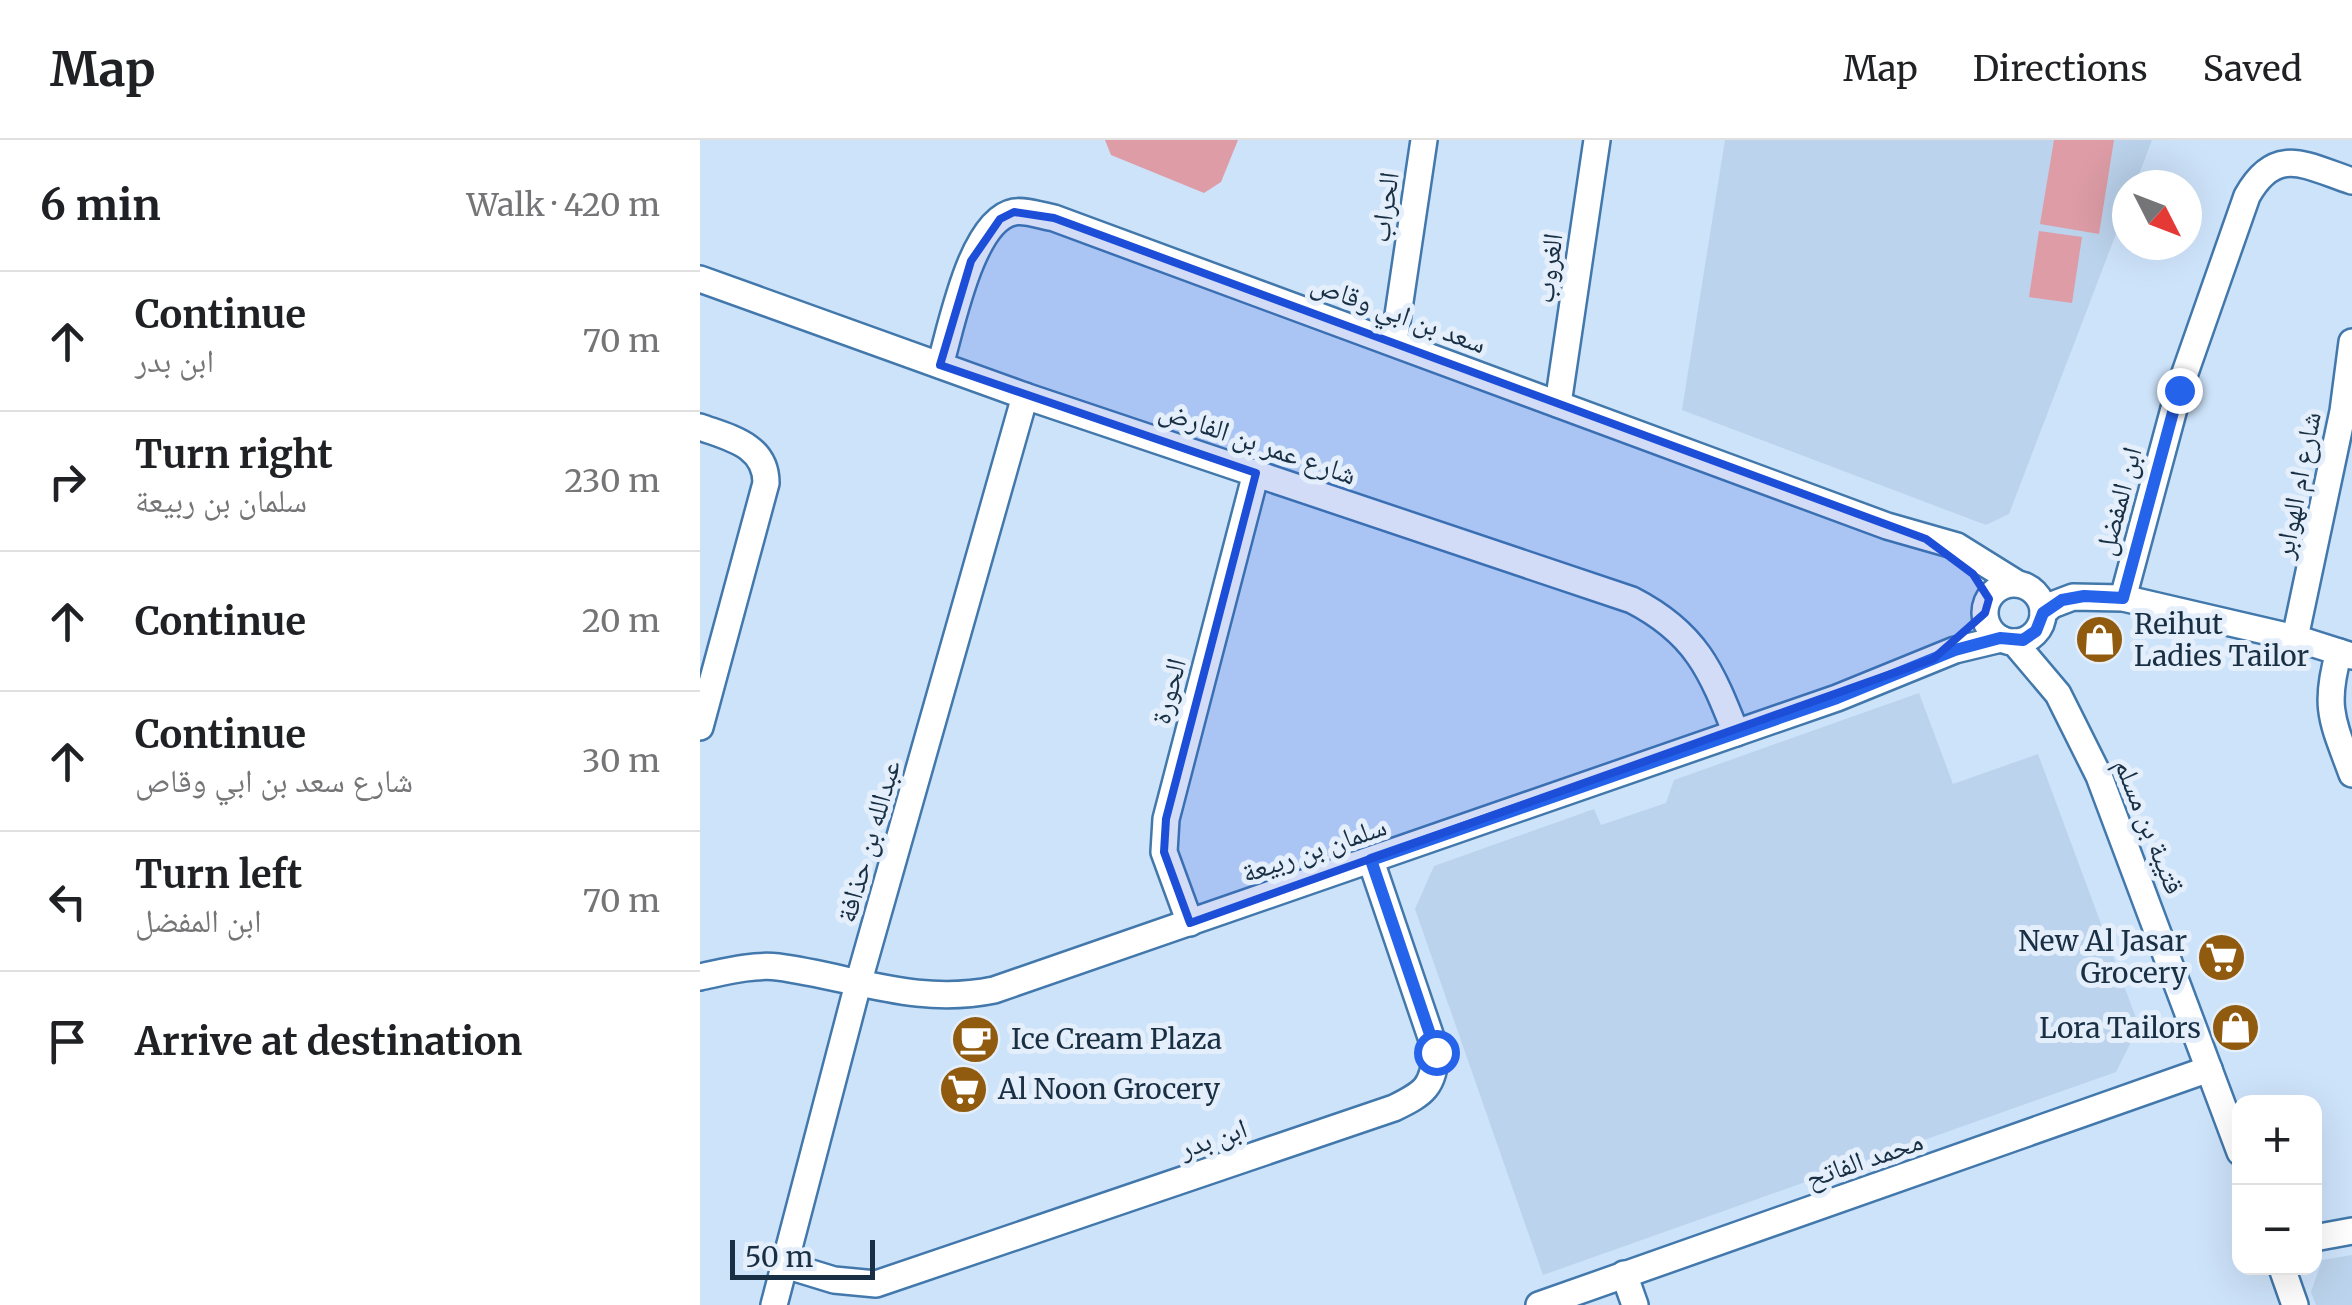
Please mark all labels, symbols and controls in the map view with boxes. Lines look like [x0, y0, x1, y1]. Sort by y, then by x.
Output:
text: Map [50, 39, 155, 99]
text: Map [1843, 47, 1918, 91]
text: Directions [1973, 47, 2148, 91]
text: Saved [2203, 47, 2302, 91]
street label: الحراب [1361, 169, 1407, 245]
north arrow [2112, 170, 2202, 260]
text: 6 min [40, 179, 161, 231]
text: Walk · 420 m [467, 185, 660, 225]
street label: الغروب [1525, 231, 1571, 305]
street label: سعد بن ابي وقاص [1305, 265, 1491, 366]
text: Continue [135, 291, 306, 338]
icon: ahead [40, 314, 95, 369]
text: 70 m [583, 321, 660, 361]
text: ابن بدر [135, 341, 214, 381]
route end [2157, 368, 2203, 414]
street label: شارع عمر بن الفارض [1155, 391, 1361, 493]
street label: شارع ام الهوابر [2265, 408, 2330, 563]
text: Turn right [135, 431, 333, 478]
street label: ابن المفضل [2086, 443, 2150, 559]
icon: right [40, 454, 95, 509]
text: 230 m [564, 461, 660, 501]
text: سلمان بن ربيعة [135, 481, 307, 521]
icon: ahead [40, 594, 95, 649]
text: Continue [135, 598, 306, 645]
text: 20 m [582, 601, 660, 641]
place label: Reihut Ladies Tailor [2134, 606, 2309, 674]
shop icon: Reihut Ladies Tailor [2073, 614, 2125, 666]
street label: الحورة [1142, 654, 1194, 728]
text: Continue [135, 711, 306, 758]
icon: ahead [40, 734, 95, 789]
text: 30 m [582, 741, 660, 781]
street label: قتيبة بن مسلم [2106, 753, 2193, 899]
street label: عبدالله بن حذافة [828, 756, 908, 926]
text: شارع سعد بن ابي وقاص [135, 761, 413, 801]
street label: سلمان بن ربيعة [1237, 807, 1391, 891]
text: Turn left [135, 851, 302, 898]
icon: left [40, 874, 95, 929]
text: 70 m [583, 881, 660, 921]
text: ابن المفضل [135, 901, 262, 941]
place label: New Al Jasar Grocery [2018, 923, 2188, 991]
supermarket icon: New Al Jasar Grocery [2196, 931, 2248, 983]
shop icon: Lora Tailors [2210, 1002, 2262, 1054]
place label: Lora Tailors [2039, 1010, 2201, 1046]
cafe icon: Ice Cream Plaza [950, 1013, 1002, 1065]
icon: arrive [40, 1014, 95, 1069]
text: Arrive at destination [135, 1018, 522, 1065]
place label: Ice Cream Plaza [1011, 1021, 1222, 1057]
route start [1414, 1030, 1460, 1076]
supermarket icon: Al Noon Grocery [937, 1063, 989, 1115]
place label: Al Noon Grocery [997, 1071, 1221, 1107]
map controls [2232, 1095, 2322, 1275]
button: + [2232, 1095, 2322, 1185]
street label: ابن بدر [1173, 1110, 1252, 1167]
street label: محمد الفاتح [1801, 1122, 1927, 1196]
button: − [2232, 1185, 2322, 1275]
scale bar [730, 1235, 875, 1280]
text: 50 m [745, 1239, 813, 1275]

